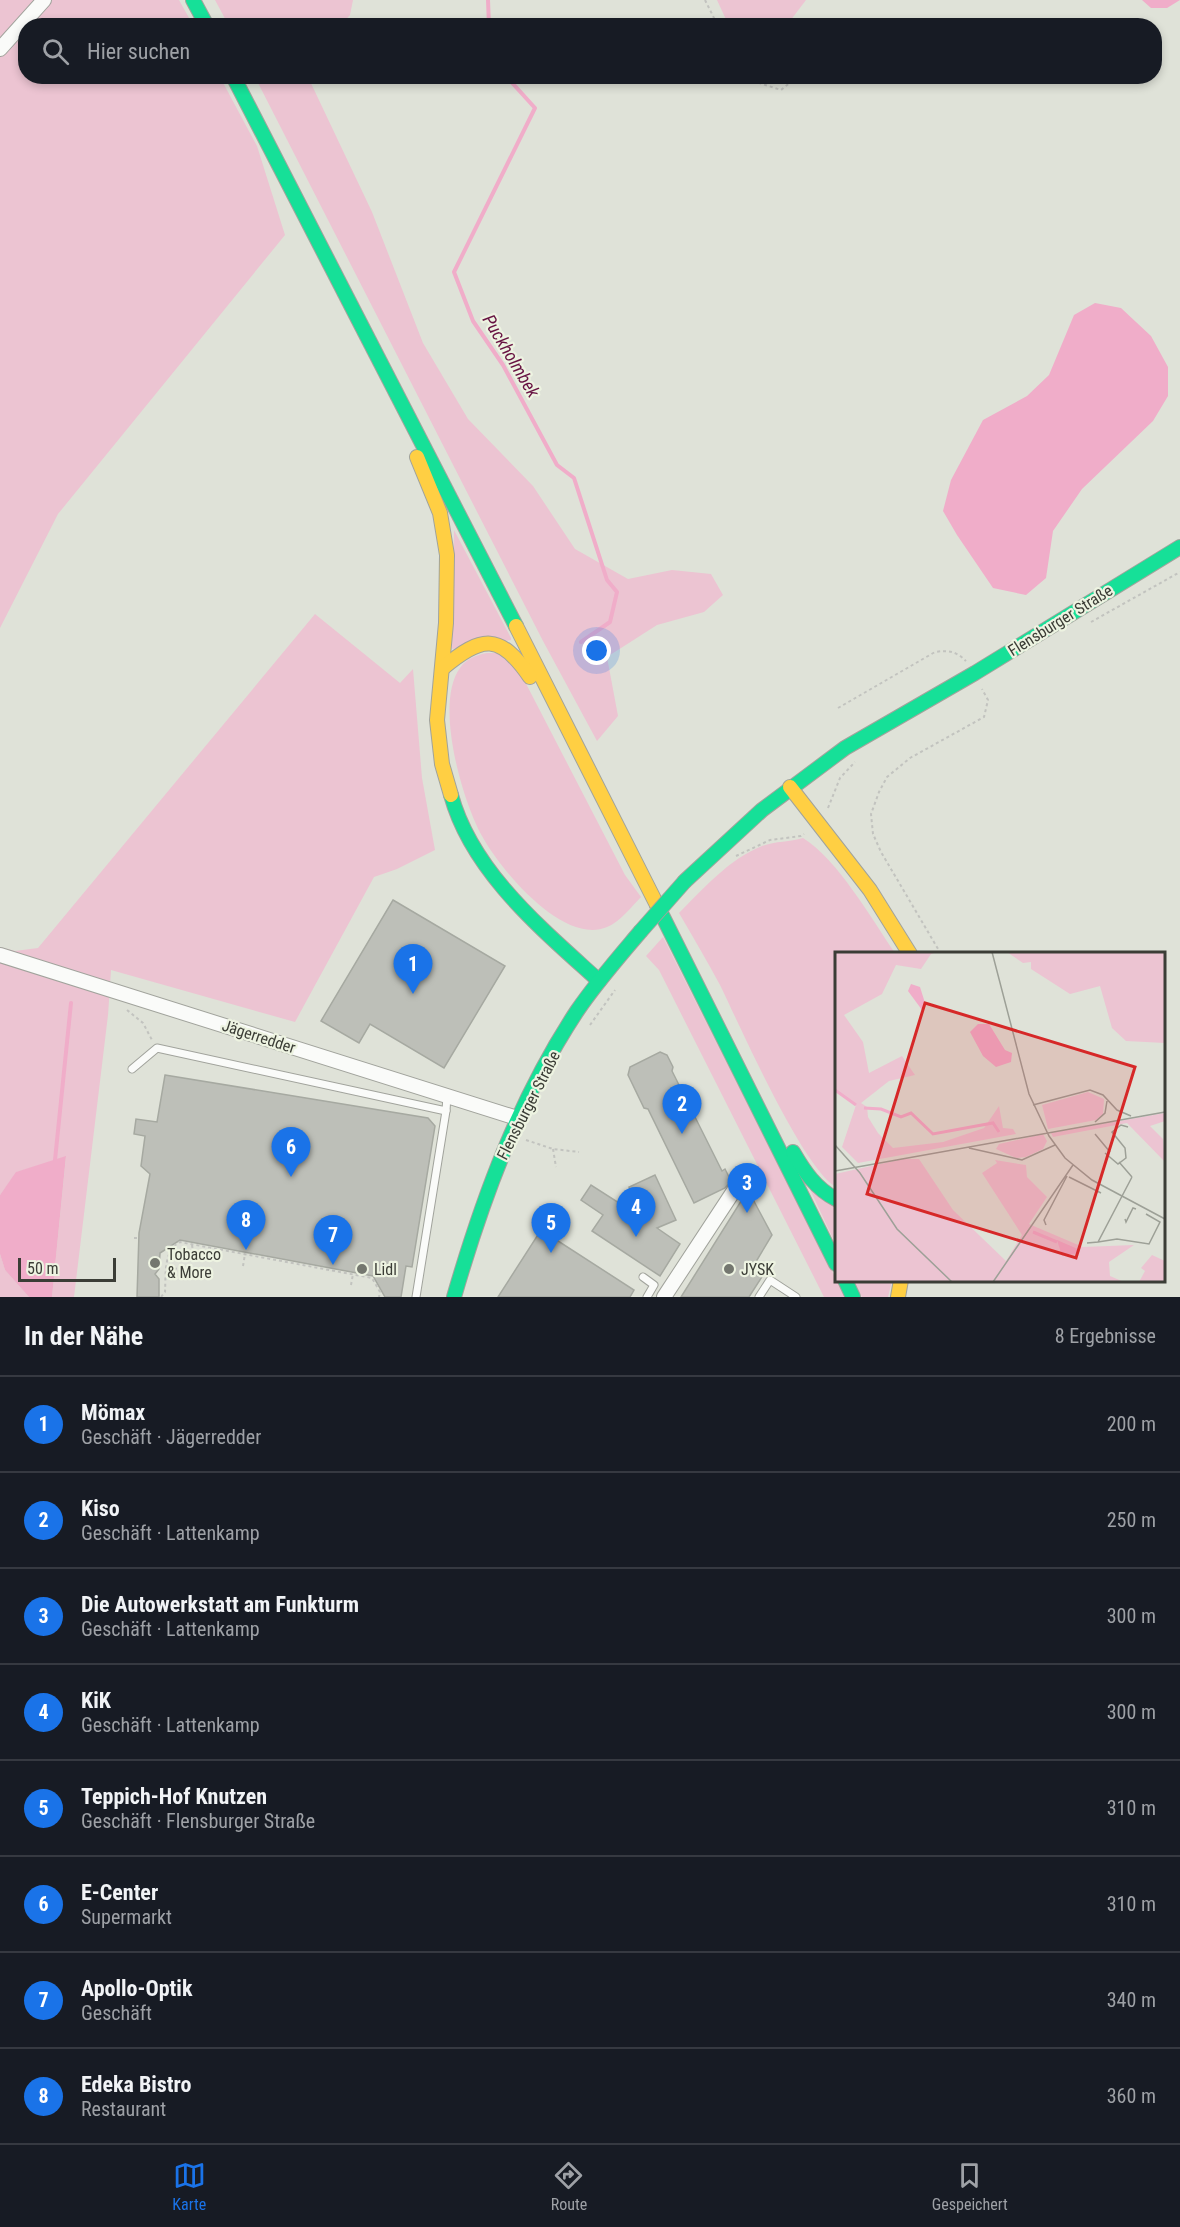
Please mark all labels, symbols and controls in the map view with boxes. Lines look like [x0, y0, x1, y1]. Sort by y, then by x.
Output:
search box [18, 18, 1162, 84]
icon: search [39, 35, 72, 68]
text: Hier suchen [87, 39, 190, 64]
water label: Puckholmbek [478, 310, 545, 402]
street label: Flensburger Straße [1005, 581, 1116, 660]
your location [582, 636, 611, 665]
pin: 1 [394, 944, 432, 994]
inset map [835, 952, 1165, 1282]
street label: Jägerredder [220, 1016, 298, 1057]
street label: Flensburger Straße [493, 1048, 564, 1163]
pin: 2 [662, 1084, 702, 1134]
pin: 6 [272, 1128, 310, 1177]
pin: 3 [728, 1164, 766, 1213]
pin: 4 [616, 1188, 656, 1237]
pin: 8 [226, 1200, 266, 1250]
pin: 5 [532, 1204, 570, 1253]
pin: 7 [314, 1216, 352, 1265]
place label: Tobacco & More [167, 1245, 221, 1282]
scale bar [18, 1255, 116, 1282]
marker: Tobacco & More [148, 1256, 162, 1270]
text: 50 m [27, 1259, 59, 1278]
place label: Lidl [374, 1260, 397, 1279]
place label: JYSK [741, 1260, 774, 1279]
marker: Lidl [355, 1262, 369, 1276]
marker: JYSK [722, 1262, 736, 1276]
text: In der Nähe [24, 1321, 143, 1351]
text: 8 Ergebnisse [1055, 1324, 1156, 1348]
text: Mömax [81, 1400, 145, 1425]
text: 1 [38, 1412, 49, 1436]
text: 200 m [1107, 1412, 1156, 1436]
text: Geschäft · Jägerredder [81, 1425, 261, 1449]
text: Kiso [81, 1496, 120, 1521]
text: 2 [38, 1508, 49, 1532]
text: 250 m [1107, 1508, 1156, 1532]
text: Geschäft · Lattenkamp [81, 1521, 260, 1545]
text: Die Autowerkstatt am Funkturm [81, 1592, 359, 1617]
text: 3 [38, 1604, 49, 1628]
text: 300 m [1107, 1604, 1156, 1628]
text: Geschäft · Lattenkamp [81, 1617, 260, 1641]
text: KiK [81, 1688, 111, 1713]
text: 4 [38, 1700, 49, 1724]
text: 300 m [1107, 1700, 1156, 1724]
text: Geschäft · Lattenkamp [81, 1713, 260, 1737]
text: Teppich-Hof Knutzen [81, 1784, 267, 1809]
text: 5 [38, 1796, 49, 1820]
text: 310 m [1107, 1796, 1156, 1820]
text: Geschäft · Flensburger Straße [81, 1809, 315, 1833]
text: E-Center [81, 1880, 158, 1905]
text: 6 [38, 1892, 49, 1916]
text: 310 m [1107, 1892, 1156, 1916]
text: Supermarkt [81, 1905, 172, 1929]
text: Apollo-Optik [81, 1976, 192, 2001]
text: 7 [38, 1988, 49, 2012]
text: 340 m [1107, 1988, 1156, 2012]
text: Geschäft [81, 2001, 152, 2025]
text: Edeka Bistro [81, 2072, 191, 2097]
text: 8 [38, 2084, 49, 2108]
text: 360 m [1107, 2084, 1156, 2108]
text: Restaurant [81, 2097, 166, 2121]
tab: Karte [172, 2159, 206, 2214]
tab: Route [551, 2159, 587, 2214]
tab: Gespeichert [932, 2159, 1008, 2214]

